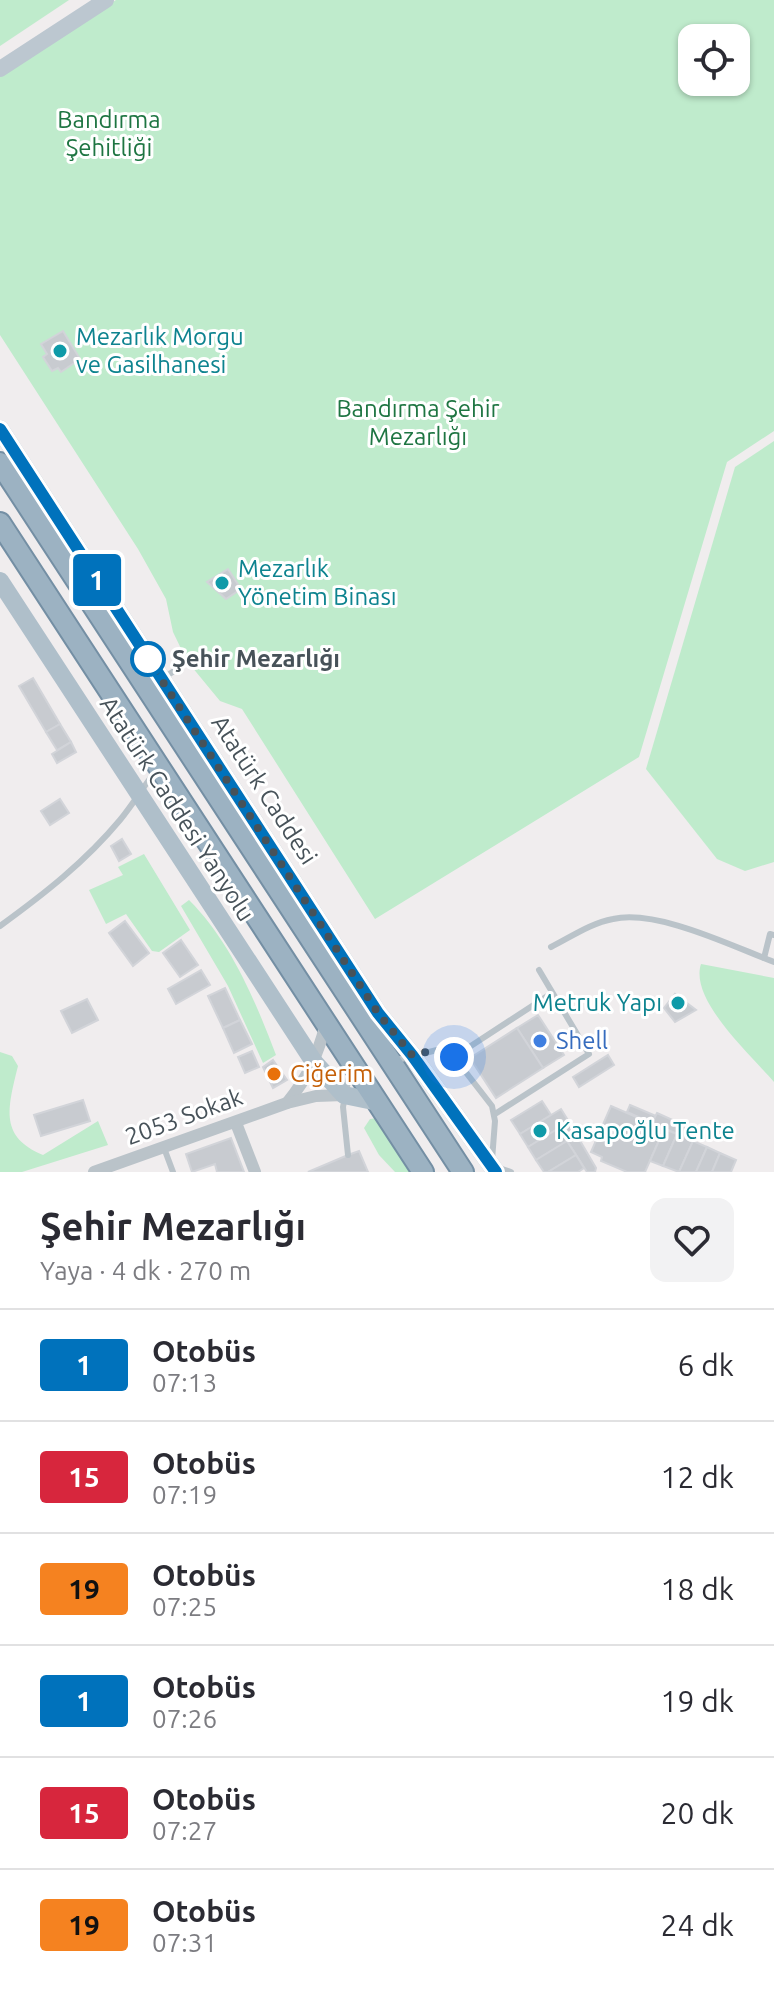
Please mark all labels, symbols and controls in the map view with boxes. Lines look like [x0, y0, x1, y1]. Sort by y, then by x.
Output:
map controls [678, 24, 750, 96]
button: locate [678, 24, 750, 96]
park label: Bandırma Şehitliği [57, 106, 161, 161]
place label: Mezarlık Morgu ve Gasilhanesi [76, 323, 244, 378]
marker: Mezarlık Morgu ve Gasilhanesi [51, 342, 69, 360]
park label: Bandırma Şehir Mezarlığı [336, 395, 500, 450]
line badge: 1 [71, 554, 123, 606]
place label: Mezarlık Yönetim Binası [238, 555, 397, 610]
text: 1 [89, 564, 105, 595]
marker: Mezarlık Yönetim Binası [213, 574, 231, 592]
marker: Şehir Mezarlığı [131, 642, 165, 676]
place label: Şehir Mezarlığı [172, 645, 340, 672]
street label: Atatürk Caddesi Yanyolu [95, 692, 260, 926]
street label: Atatürk Caddesi [206, 710, 323, 869]
place label: Metruk Yapı [533, 989, 662, 1016]
marker: Metruk Yapı [669, 994, 687, 1012]
place label: Shell [556, 1027, 608, 1054]
marker: Shell [531, 1032, 549, 1050]
your location [434, 1037, 474, 1077]
place label: Ciğerim [290, 1060, 373, 1087]
marker: Ciğerim [265, 1065, 283, 1083]
street label: 2053 Sokak [122, 1083, 246, 1150]
place label: Kasapoğlu Tente [556, 1117, 735, 1144]
marker: Kasapoğlu Tente [531, 1122, 549, 1140]
button: heart [650, 1198, 734, 1282]
text: Şehir Mezarlığı [40, 1205, 306, 1247]
text: Yaya · 4 dk · 270 m [40, 1256, 251, 1285]
text: Otobüs [152, 1334, 256, 1368]
text: 6 dk [678, 1348, 734, 1382]
text: 1 [76, 1349, 92, 1380]
text: 07:13 [152, 1368, 217, 1397]
text: Otobüs [152, 1446, 256, 1480]
text: 12 dk [661, 1460, 734, 1494]
text: 15 [68, 1461, 100, 1492]
text: 07:19 [152, 1480, 217, 1509]
text: Otobüs [152, 1558, 256, 1592]
text: 18 dk [661, 1572, 734, 1606]
text: 19 [68, 1573, 100, 1604]
text: 07:25 [152, 1592, 217, 1621]
text: Otobüs [152, 1670, 256, 1704]
text: 19 dk [661, 1684, 734, 1718]
text: 1 [76, 1685, 92, 1716]
text: 07:26 [152, 1704, 217, 1733]
text: Otobüs [152, 1782, 256, 1816]
text: 20 dk [661, 1796, 734, 1830]
text: 15 [68, 1797, 100, 1828]
text: 07:27 [152, 1816, 217, 1845]
text: Otobüs [152, 1894, 256, 1928]
text: 24 dk [661, 1908, 734, 1942]
text: 19 [68, 1909, 100, 1940]
text: 07:31 [152, 1928, 217, 1957]

